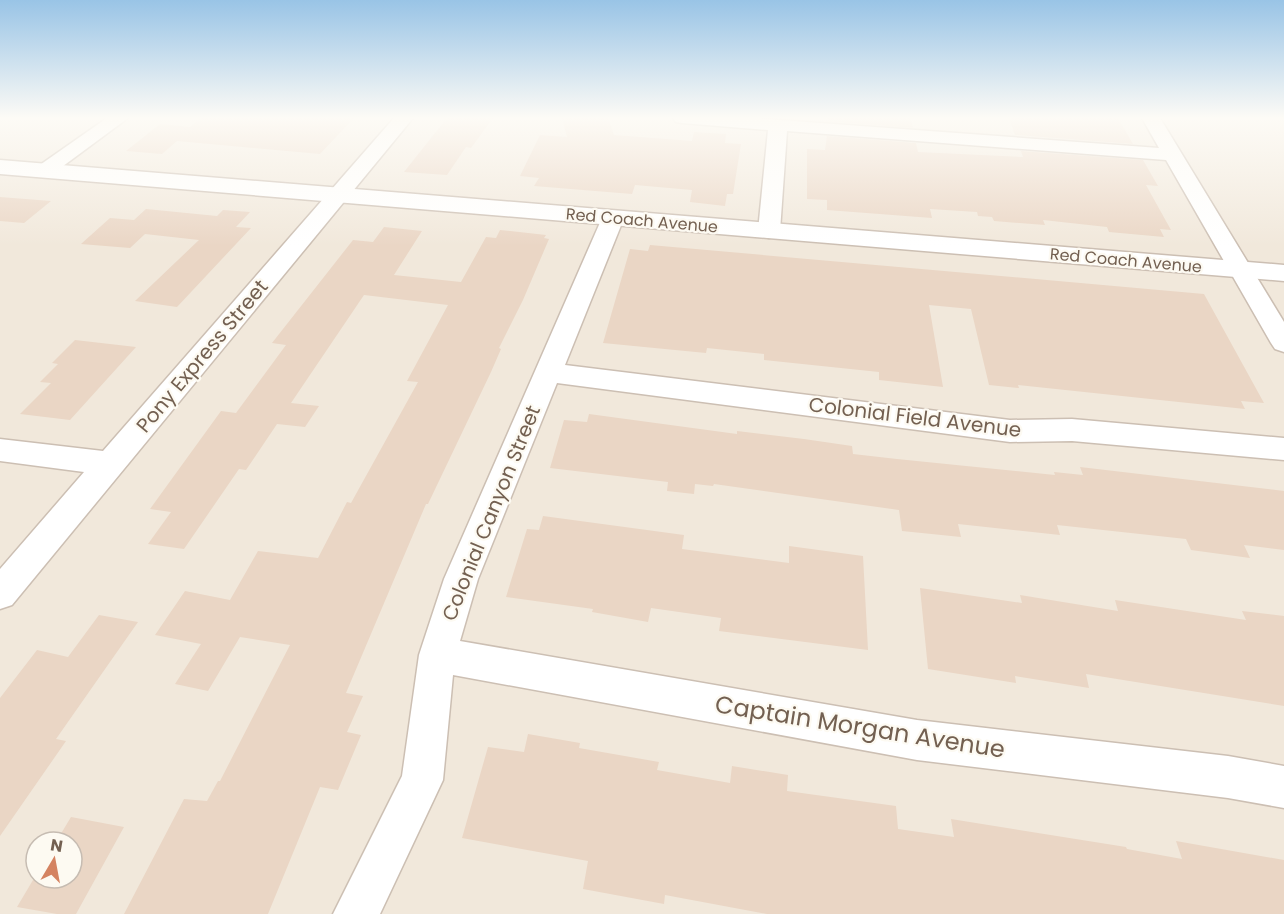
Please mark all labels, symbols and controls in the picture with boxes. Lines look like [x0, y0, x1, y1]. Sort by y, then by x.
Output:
street label: Red Coach Avenue [565, 202, 719, 239]
street label: Red Coach Avenue [1049, 242, 1203, 279]
street label: Pony Express Street [130, 274, 274, 438]
street label: Colonial Field Avenue [807, 390, 1023, 444]
street label: Colonial Canyon Street [435, 401, 547, 625]
street label: Captain Morgan Avenue [713, 687, 1007, 766]
north arrow [24, 830, 84, 890]
text: N [49, 833, 64, 858]

